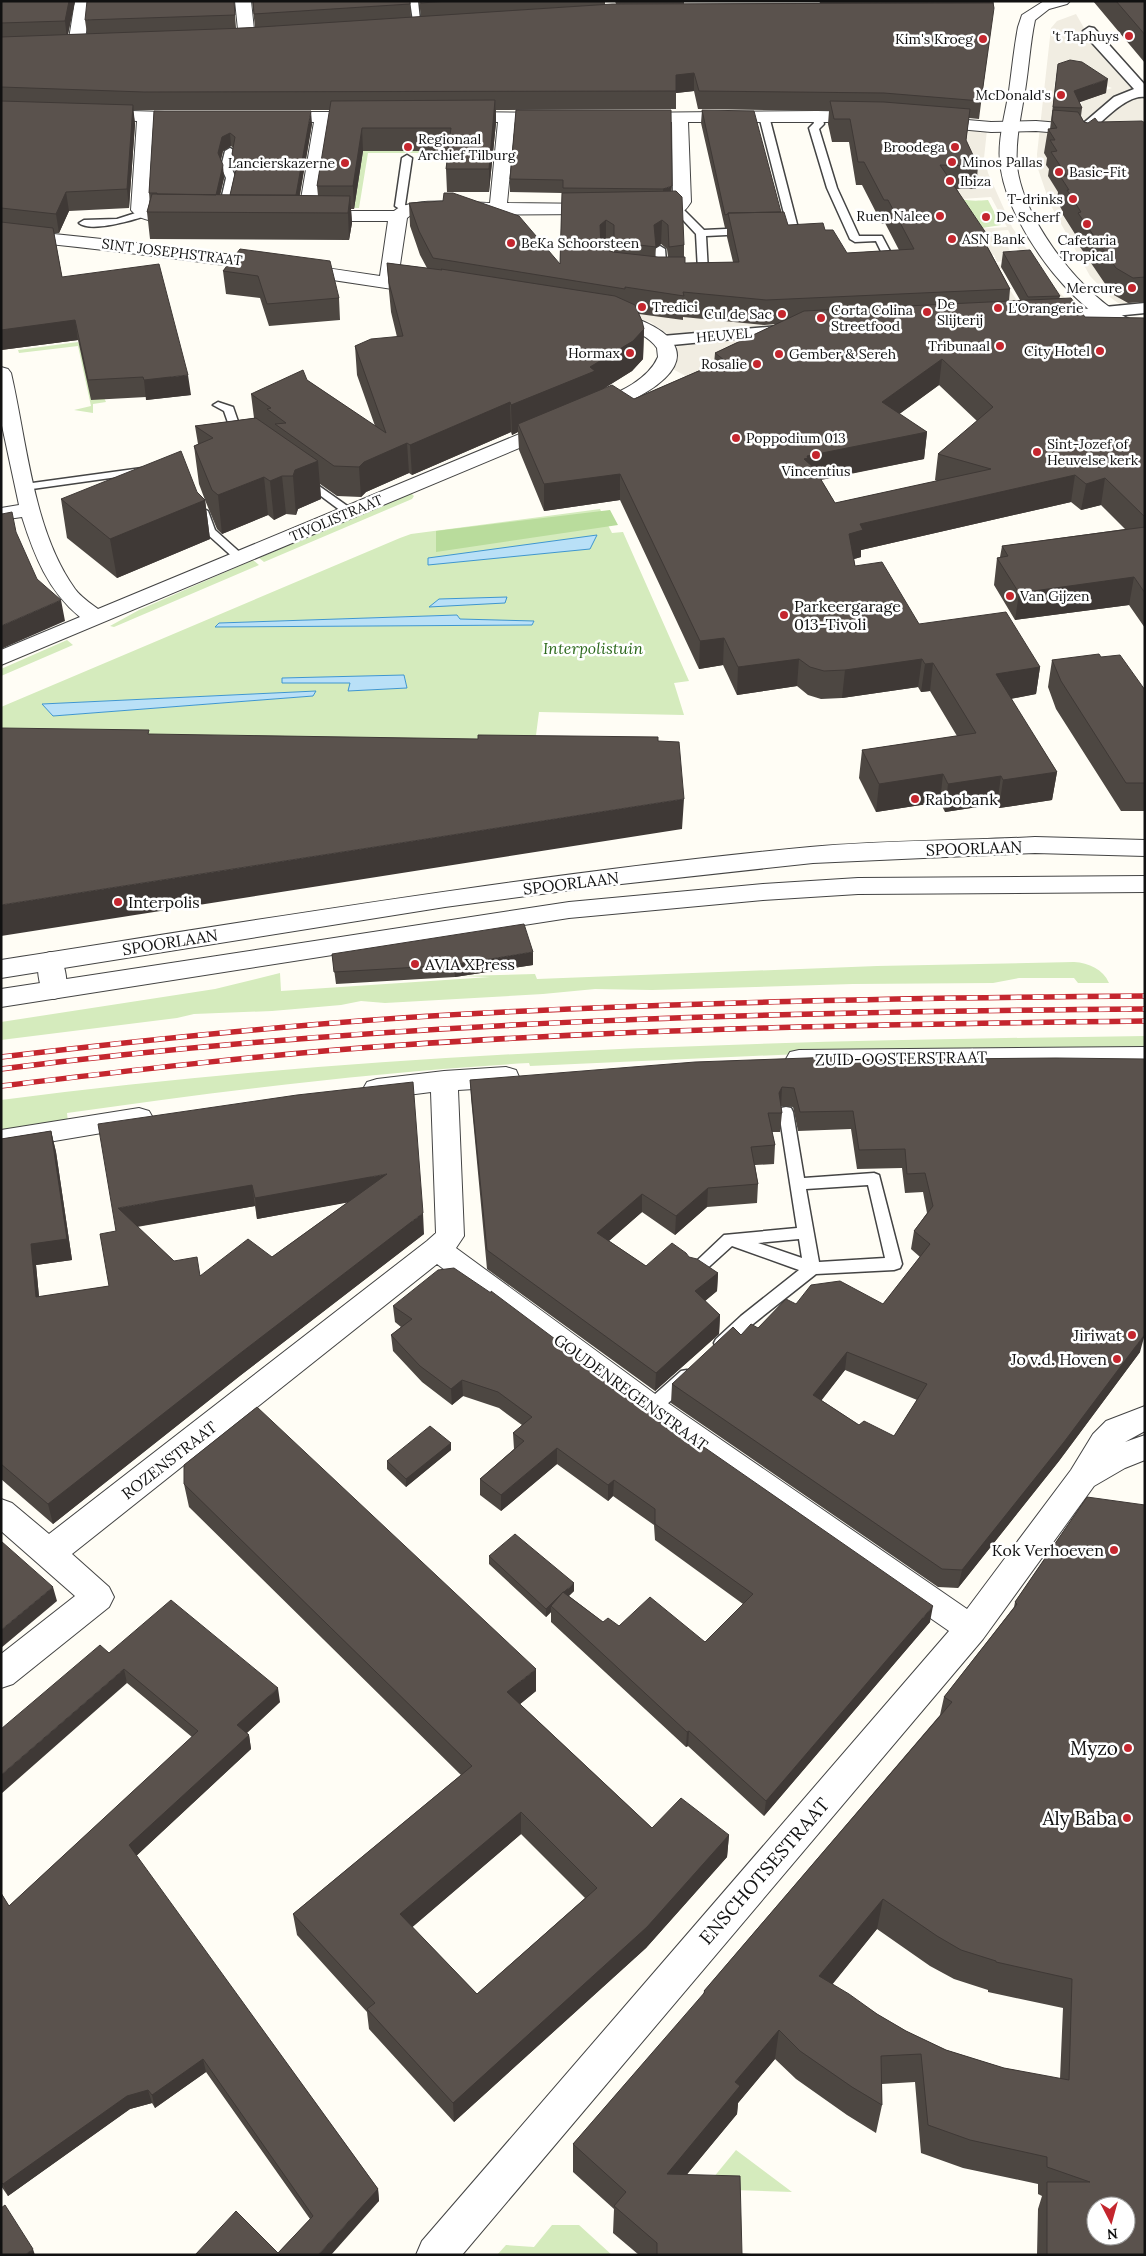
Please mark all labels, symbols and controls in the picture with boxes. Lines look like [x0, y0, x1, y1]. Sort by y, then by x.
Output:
place label: 't Taphuys [1052, 27, 1119, 45]
place label: Kim's Kroeg [895, 30, 973, 48]
marker: 't Taphuys [1123, 30, 1135, 42]
marker: Kim's Kroeg [977, 33, 989, 45]
place label: McDonald's [975, 86, 1051, 104]
marker: McDonald's [1055, 89, 1067, 101]
place label: Regionaal Archief Tilburg [417, 130, 516, 164]
place label: Broodega [883, 138, 945, 156]
marker: Regionaal Archief Tilburg [402, 141, 414, 153]
marker: Broodega [949, 141, 961, 153]
place label: Minos Pallas [962, 153, 1043, 171]
place label: Lancierskazerne [228, 154, 335, 172]
marker: Minos Pallas [946, 156, 958, 168]
marker: Lancierskazerne [339, 157, 351, 169]
place label: Basic-Fit [1069, 163, 1127, 181]
marker: Basic-Fit [1053, 166, 1065, 178]
place label: Ibiza [960, 172, 991, 190]
marker: Ibiza [944, 175, 956, 187]
place label: T-drinks [1007, 190, 1063, 208]
marker: T-drinks [1067, 193, 1079, 205]
place label: Ruen Nalee [856, 207, 930, 225]
place label: De Scherf [996, 208, 1061, 226]
marker: Ruen Nalee [934, 210, 946, 222]
marker: De Scherf [980, 211, 992, 223]
marker: Cafetaria Tropical [1081, 218, 1093, 230]
place label: ASN Bank [961, 230, 1025, 248]
place label: Cafetaria Tropical [1057, 231, 1117, 265]
marker: ASN Bank [946, 233, 958, 245]
street label: SINT JOSEPHSTRAAT [101, 234, 243, 270]
place label: BeKa Schoorsteen [521, 234, 640, 252]
marker: BeKa Schoorsteen [505, 237, 517, 249]
place label: Mercure [1066, 279, 1122, 297]
marker: Mercure [1126, 282, 1138, 294]
place label: De Slijterij [937, 295, 983, 329]
place label: Tredici [652, 298, 698, 316]
place label: L'Orangerie [1008, 299, 1084, 317]
marker: Tredici [636, 301, 648, 313]
place label: Corta Colina Streetfood [831, 301, 913, 335]
marker: L'Orangerie [992, 302, 1004, 314]
place label: Cul de Sac [704, 305, 772, 323]
marker: De Slijterij [921, 306, 933, 318]
marker: Cul de Sac [776, 308, 788, 320]
marker: Corta Colina Streetfood [815, 312, 827, 324]
street label: HEUVEL [695, 324, 753, 346]
place label: Tribunaal [928, 337, 990, 355]
marker: Tribunaal [994, 340, 1006, 352]
place label: City Hotel [1024, 342, 1090, 360]
place label: Hormax [568, 344, 621, 362]
place label: Gember & Sereh [789, 345, 896, 363]
marker: City Hotel [1094, 345, 1106, 357]
marker: Hormax [624, 347, 636, 359]
marker: Gember & Sereh [773, 348, 785, 360]
place label: Rosalie [701, 355, 747, 373]
marker: Rosalie [751, 358, 763, 370]
place label: Poppodium 013 [746, 429, 846, 447]
marker: Poppodium 013 [730, 432, 742, 444]
place label: Sint-Jozef of Heuvelse kerk [1047, 435, 1139, 469]
marker: Sint-Jozef of Heuvelse kerk [1031, 446, 1043, 458]
marker: Vincentius [810, 449, 822, 461]
place label: Vincentius [781, 462, 850, 480]
street label: TIVOLISTRAAT [287, 490, 385, 546]
place label: Van Gijzen [1019, 587, 1090, 605]
marker: Van Gijzen [1004, 590, 1016, 602]
place label: Parkeergarage 013-Tivoli [794, 596, 901, 634]
marker: Parkeergarage 013-Tivoli [778, 609, 790, 621]
park label: Interpolistuin [543, 638, 643, 658]
place label: Rabobank [925, 789, 998, 809]
marker: Rabobank [909, 793, 921, 805]
street label: SPOORLAAN [925, 836, 1023, 860]
street label: SPOORLAAN [522, 867, 620, 899]
place label: Interpolis [128, 892, 200, 912]
marker: Interpolis [112, 896, 124, 908]
street label: SPOORLAAN [121, 925, 219, 959]
place label: AVIA XPress [424, 954, 515, 974]
marker: AVIA XPress [409, 958, 421, 970]
street label: ZUID-OOSTERSTRAAT [815, 1046, 987, 1070]
place label: Jiriwat [1072, 1325, 1123, 1345]
street label: GOUDENREGENSTRAAT [550, 1329, 712, 1455]
marker: Jiriwat [1126, 1329, 1138, 1341]
place label: Jo v.d. Hoven [1010, 1349, 1107, 1369]
marker: Jo v.d. Hoven [1111, 1353, 1123, 1365]
street label: ROZENSTRAAT [117, 1417, 221, 1503]
place label: Kok Verhoeven [992, 1540, 1104, 1560]
marker: Kok Verhoeven [1108, 1544, 1120, 1556]
place label: Myzo [1070, 1736, 1118, 1760]
marker: Myzo [1122, 1742, 1134, 1754]
street label: ENSCHOTSESTRAAT [694, 1793, 834, 1949]
place label: Aly Baba [1042, 1806, 1117, 1830]
marker: Aly Baba [1121, 1812, 1133, 1824]
north arrow [1086, 2196, 1136, 2246]
text: N [1106, 2224, 1119, 2243]

